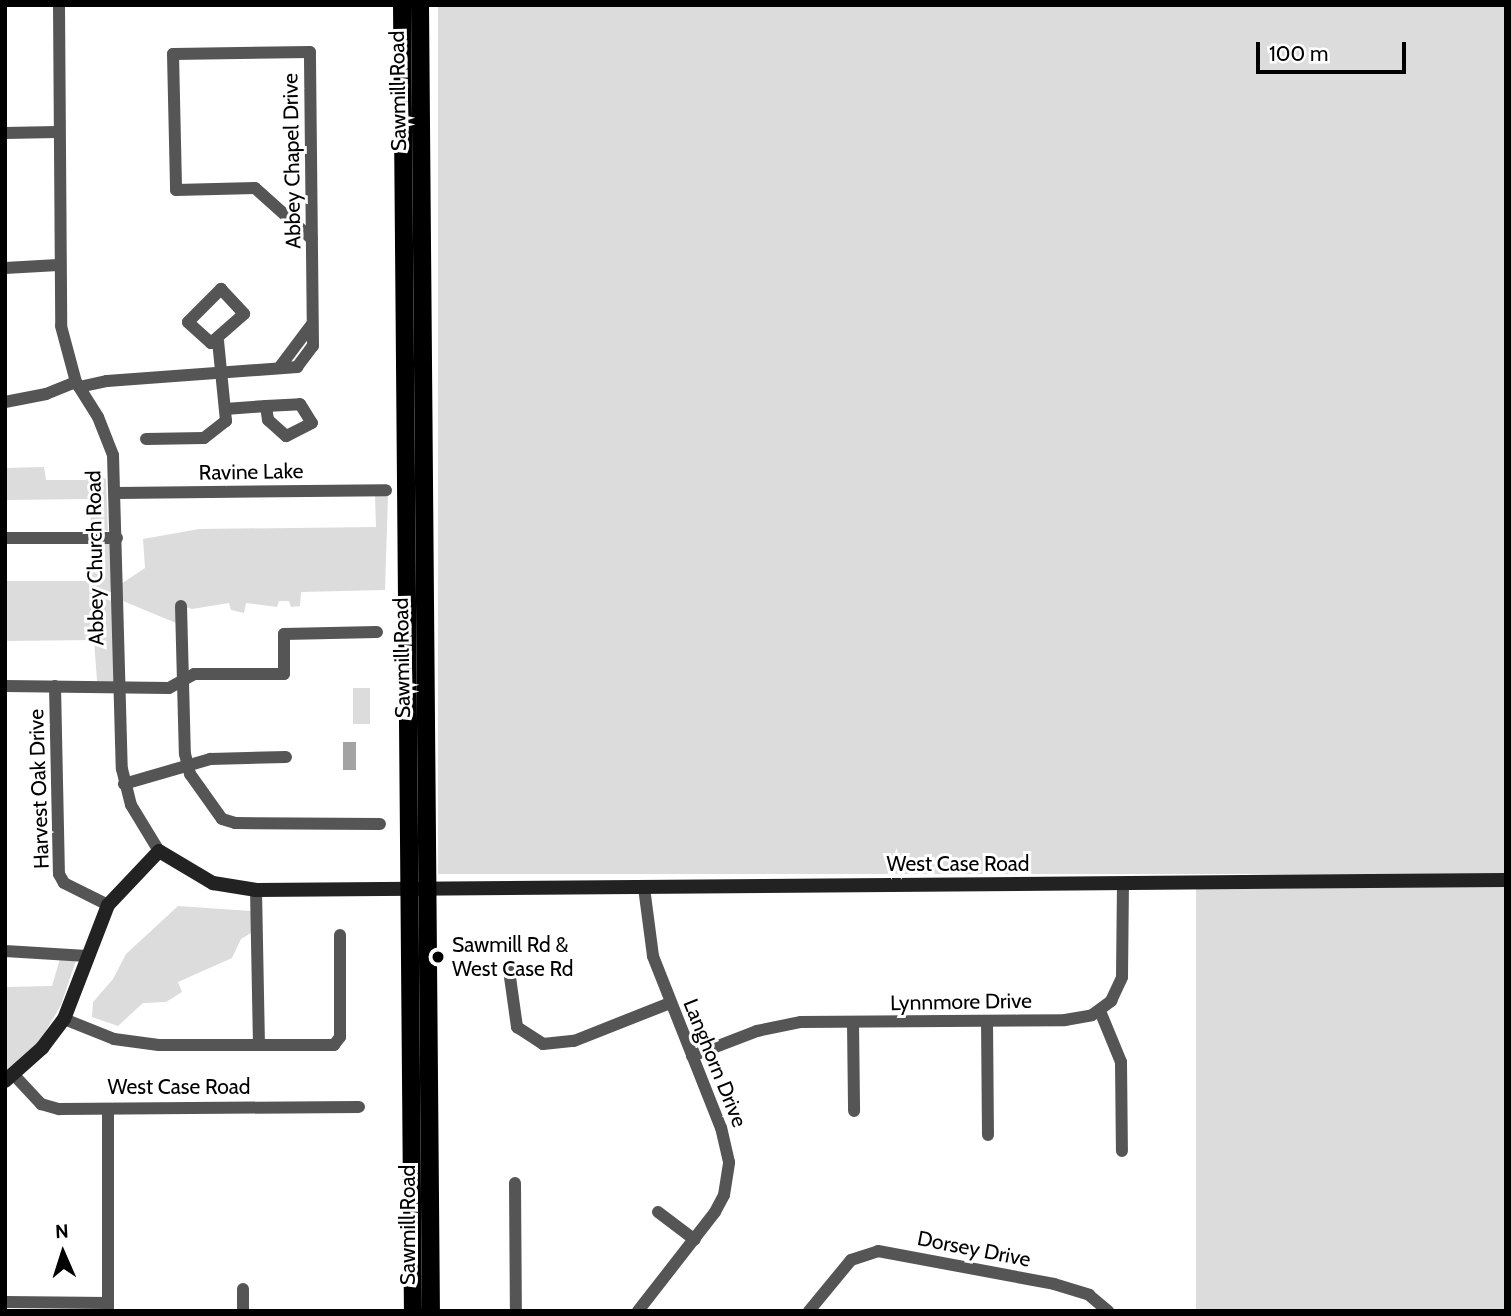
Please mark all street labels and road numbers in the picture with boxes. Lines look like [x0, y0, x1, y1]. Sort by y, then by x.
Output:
street label: Sawmill Road [384, 31, 412, 151]
street label: Abbey Chapel Drive [278, 73, 306, 249]
street label: Ravine Lake [199, 458, 303, 486]
street label: Abbey Church Road [81, 470, 109, 646]
street label: Sawmill Road [388, 598, 416, 718]
street label: Harvest Oak Drive [24, 709, 54, 869]
street label: West Case Road [886, 851, 1030, 877]
street label: Lynnmore Drive [890, 988, 1032, 1016]
street label: Langhorn Drive [678, 995, 752, 1131]
street label: West Case Road [107, 1074, 251, 1100]
street label: Sawmill Road [395, 1165, 421, 1285]
street label: Dorsey Drive [915, 1226, 1033, 1272]

